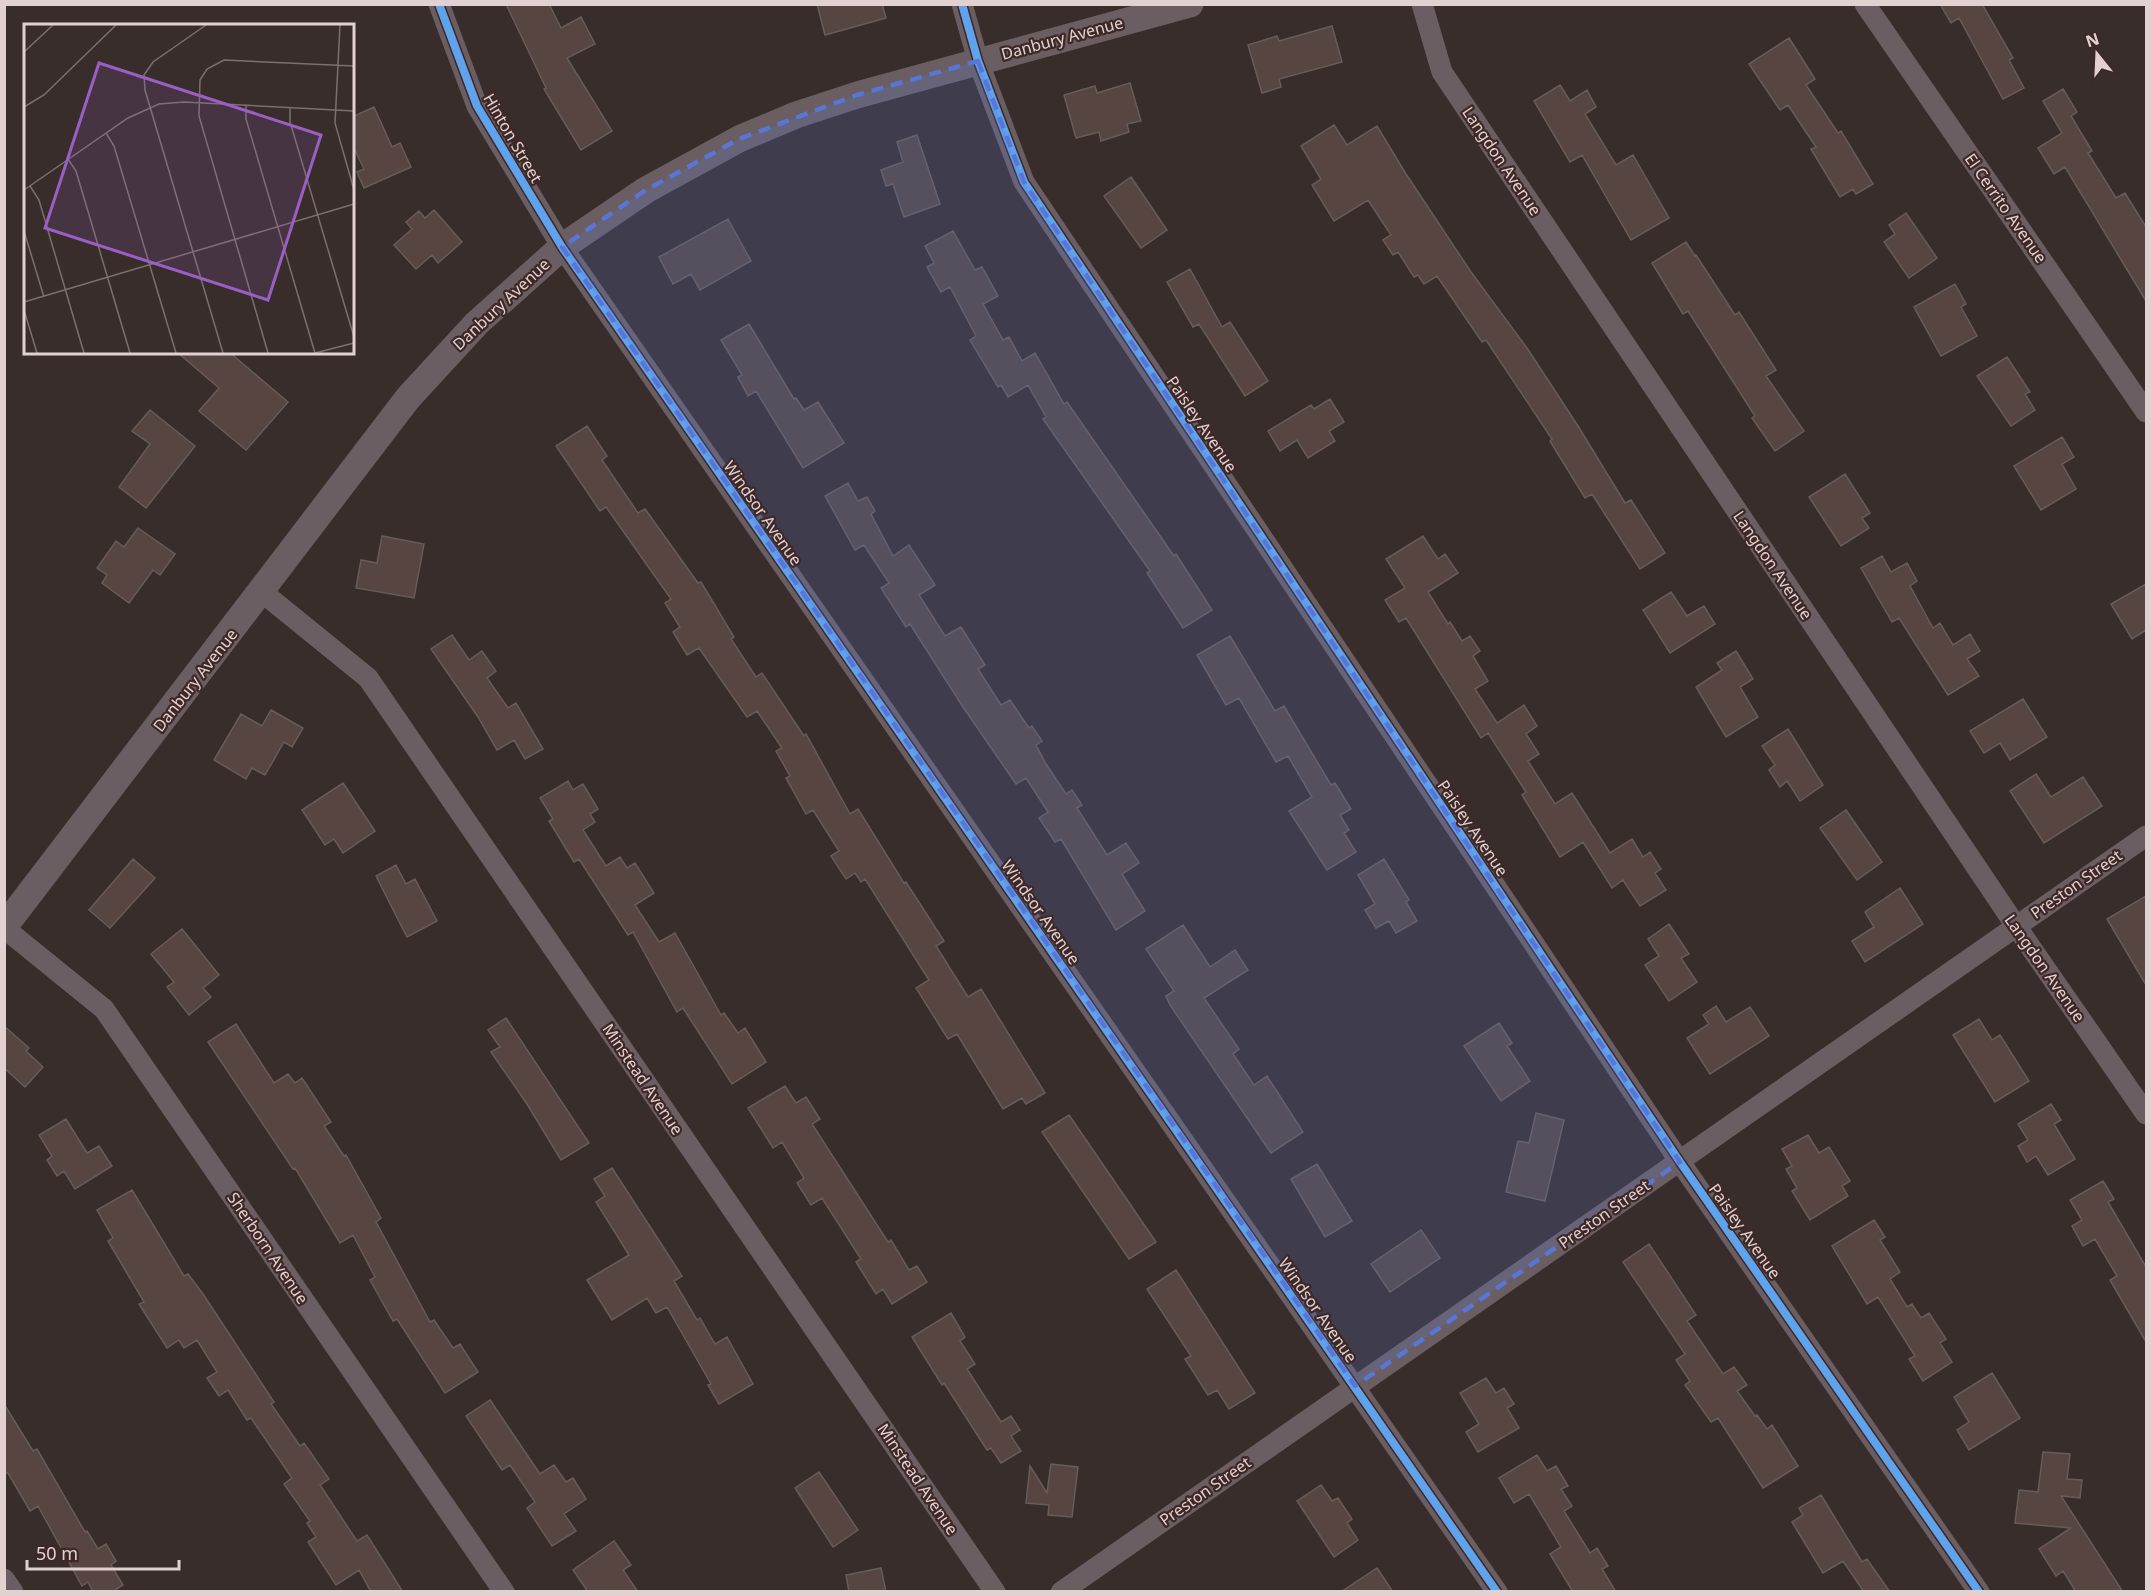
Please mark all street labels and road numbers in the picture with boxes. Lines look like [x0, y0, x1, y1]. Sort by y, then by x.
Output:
street label: Danbury Avenue [999, 11, 1125, 65]
street label: Hinton Street [478, 89, 548, 187]
street label: Langdon Avenue [1457, 102, 1547, 220]
street label: El Cerrito Avenue [1960, 149, 2052, 267]
street label: Danbury Avenue [448, 253, 554, 355]
street label: Paisley Avenue [1162, 372, 1242, 476]
street label: Windsor Avenue [719, 456, 807, 570]
street label: Langdon Avenue [1728, 506, 1818, 624]
street label: Danbury Avenue [148, 624, 242, 736]
street label: Paisley Avenue [1433, 776, 1513, 880]
street label: Preston Street [2026, 844, 2126, 924]
street label: Windsor Avenue [997, 855, 1085, 969]
street label: Langdon Avenue [2000, 910, 2090, 1026]
street label: Minstead Avenue [597, 1019, 689, 1139]
street label: Preston Street [1554, 1174, 1654, 1254]
street label: Paisley Avenue [1704, 1179, 1786, 1283]
street label: Sherborn Avenue [222, 1188, 314, 1308]
street label: Windsor Avenue [1274, 1253, 1362, 1367]
street label: Minstead Avenue [872, 1419, 964, 1539]
street label: Preston Street [1155, 1451, 1255, 1531]

